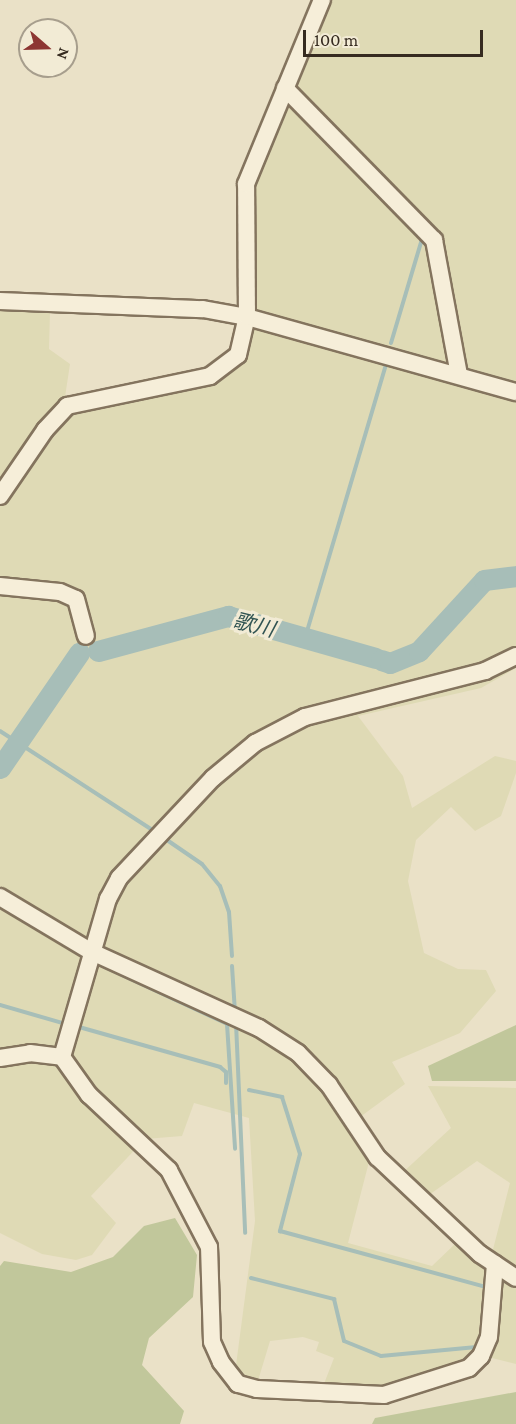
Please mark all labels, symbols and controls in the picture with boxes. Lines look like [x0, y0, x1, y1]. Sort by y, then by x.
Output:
north arrow [18, 18, 78, 78]
scale bar [306, 18, 486, 56]
text: 100 m [314, 30, 358, 50]
text: N [54, 46, 73, 62]
water label: 歌川 [231, 608, 277, 642]

